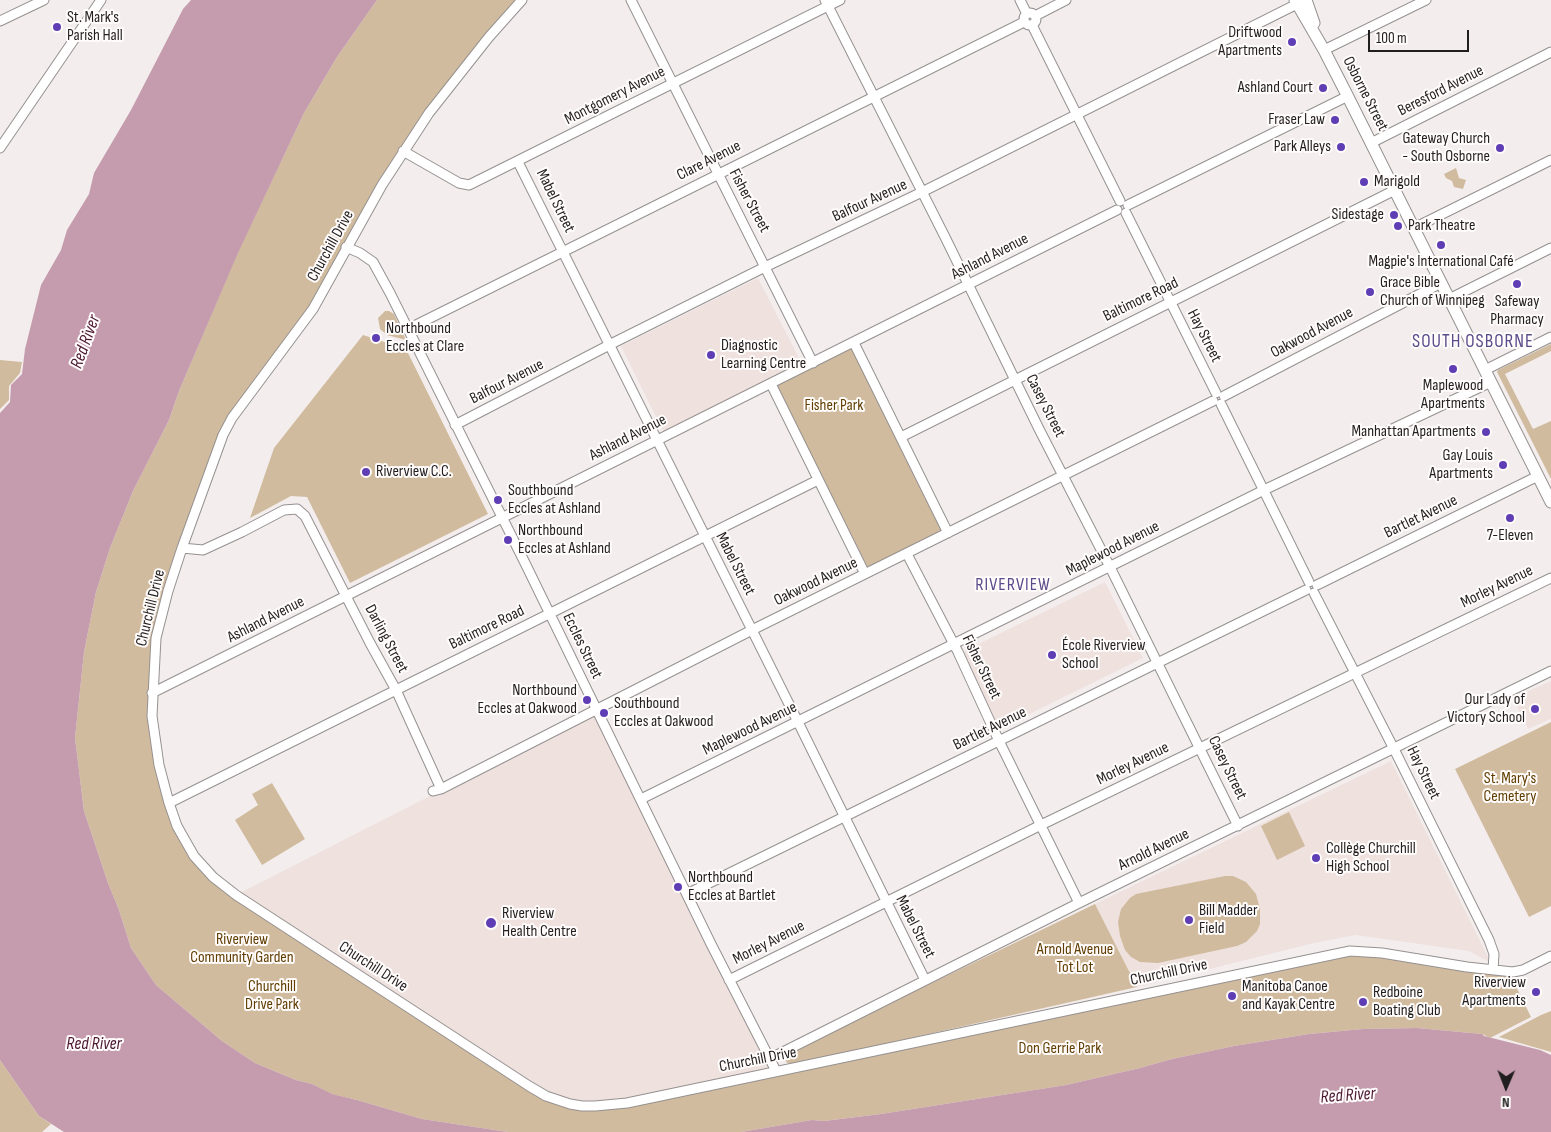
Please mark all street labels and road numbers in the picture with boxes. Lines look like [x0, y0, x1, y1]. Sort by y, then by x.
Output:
street label: Osborne Street [1338, 54, 1392, 134]
street label: Beresford Avenue [1395, 61, 1487, 121]
street label: Montgomery Avenue [562, 62, 668, 130]
street label: Clare Avenue [674, 137, 744, 185]
street label: Mabel Street [531, 166, 579, 236]
street label: Fisher Street [724, 166, 774, 236]
street label: Balfour Avenue [830, 175, 910, 227]
street label: Churchill Drive [304, 207, 358, 285]
street label: Ashland Avenue [948, 229, 1032, 285]
street label: Baltimore Road [1100, 274, 1182, 326]
street label: Oakwood Avenue [1268, 303, 1356, 363]
street label: Hay Street [1183, 306, 1225, 366]
street label: Balfour Avenue [467, 355, 547, 409]
street label: Casey Street [1021, 371, 1069, 441]
street label: Ashland Avenue [586, 410, 670, 466]
street label: Bartlet Avenue [1381, 491, 1461, 543]
street label: Maplewood Avenue [1063, 517, 1163, 581]
street label: Mabel Street [711, 529, 759, 599]
street label: Oakwood Avenue [771, 554, 861, 610]
street label: Morley Avenue [1458, 561, 1536, 613]
street label: Churchill Drive [132, 568, 170, 648]
street label: Ashland Avenue [224, 592, 308, 648]
street label: Darling Street [360, 602, 412, 676]
street label: Baltimore Road [446, 602, 528, 654]
street label: Eccles Street [558, 610, 606, 682]
street label: Fisher Street [957, 632, 1005, 702]
street label: Maplewood Avenue [700, 698, 800, 760]
street label: Bartlet Avenue [950, 703, 1030, 755]
street label: Casey Street [1203, 733, 1251, 803]
street label: Morley Avenue [1094, 738, 1172, 790]
street label: Hay Street [1402, 743, 1444, 803]
street label: Arnold Avenue [1115, 825, 1193, 875]
street label: Mabel Street [891, 892, 939, 962]
street label: Morley Avenue [730, 917, 808, 969]
street label: Churchill Drive [335, 938, 411, 996]
street label: Churchill Drive [1129, 955, 1209, 991]
street label: Churchill Drive [718, 1043, 798, 1077]

